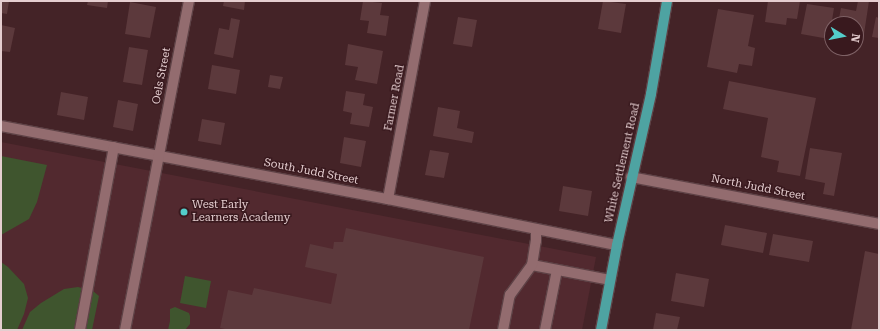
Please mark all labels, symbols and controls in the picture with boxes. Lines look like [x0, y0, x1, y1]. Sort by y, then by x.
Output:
north arrow [824, 16, 864, 56]
text: N [848, 33, 862, 43]
street label: Oels Street [150, 46, 174, 106]
street label: Farmer Road [382, 64, 408, 132]
street label: White Settlement Road [603, 102, 643, 224]
street label: South Judd Street [263, 156, 359, 188]
street label: North Judd Street [710, 172, 806, 204]
place label: West Early Learners Academy [192, 199, 290, 225]
marker: West Early Learners Academy [179, 207, 189, 217]

